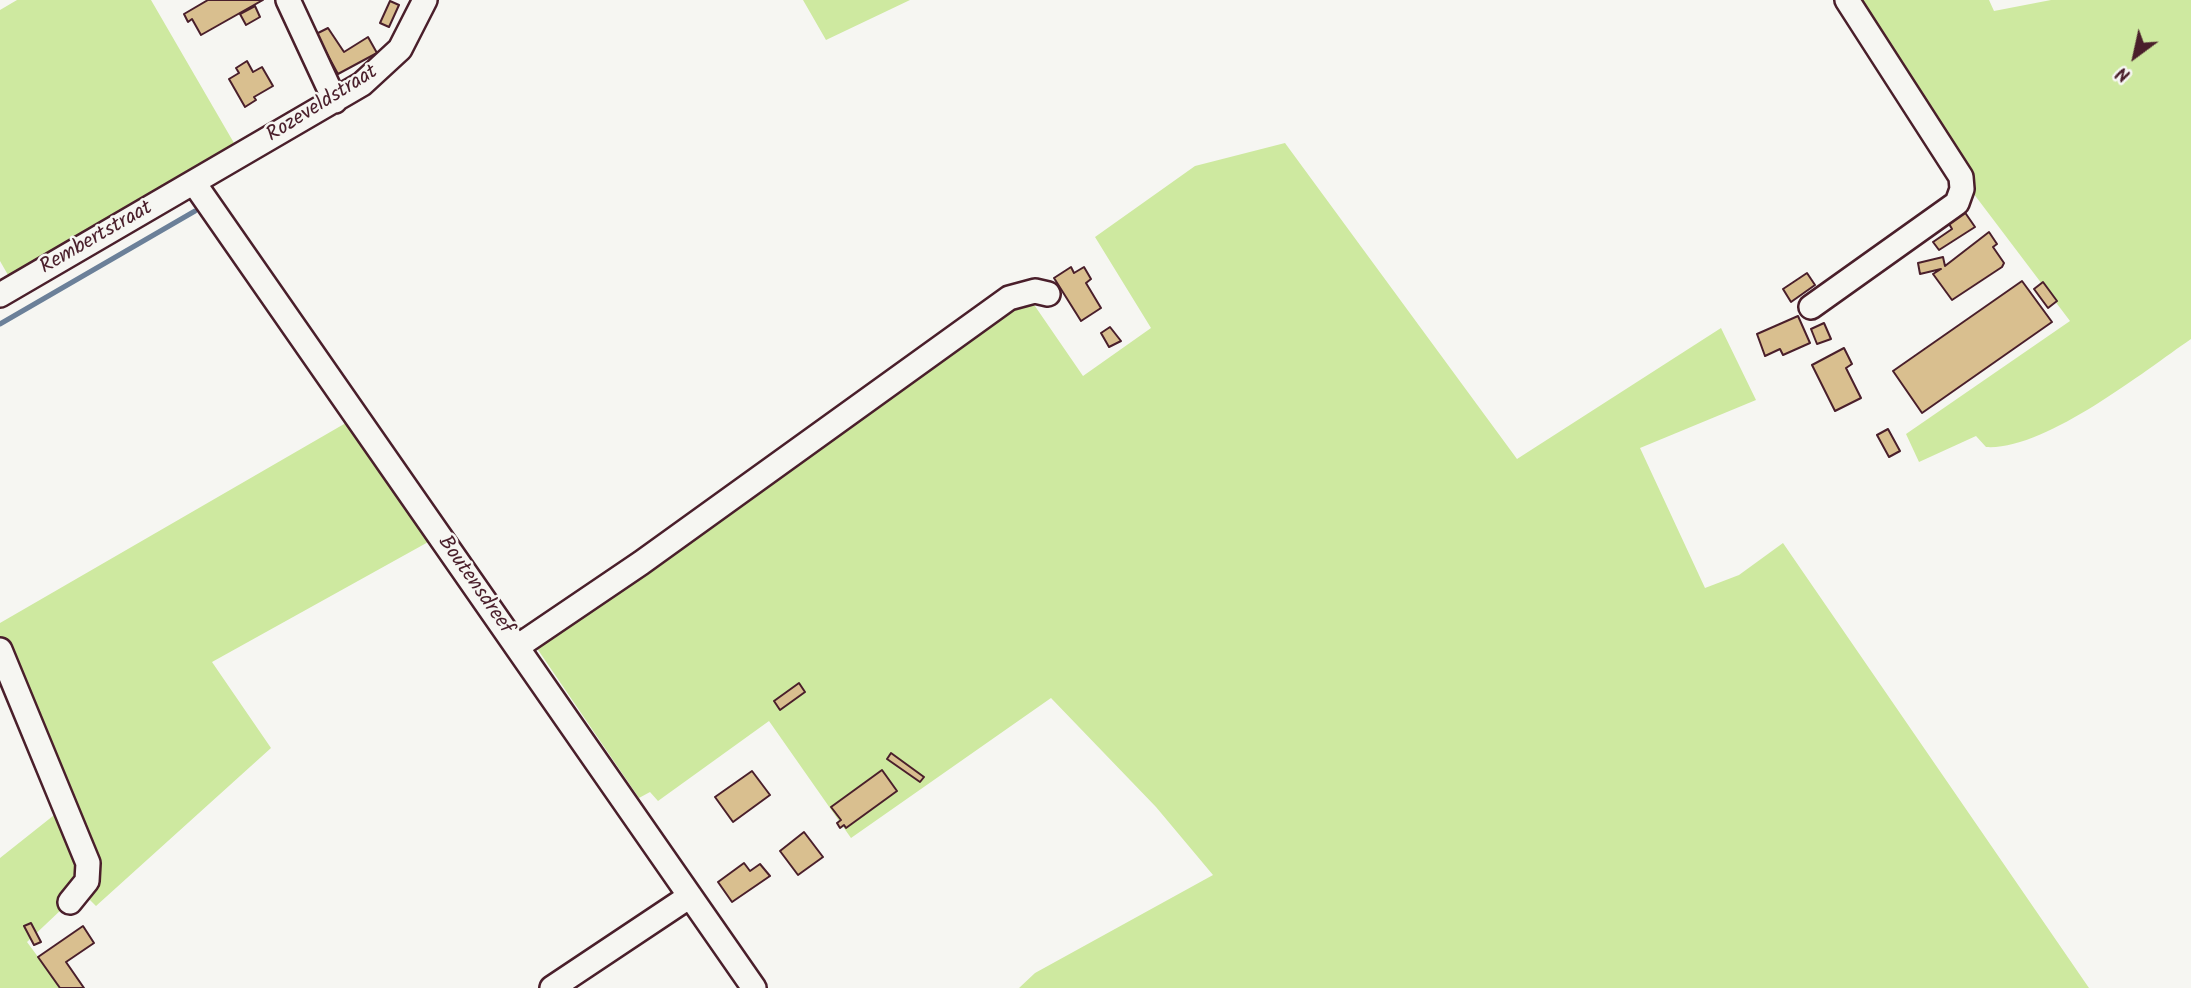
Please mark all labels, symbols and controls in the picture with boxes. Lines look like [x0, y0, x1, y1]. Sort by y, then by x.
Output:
north arrow [2100, 21, 2170, 91]
text: N [2110, 58, 2137, 89]
street label: Rozeveldstraat [263, 61, 383, 149]
street label: Rembertstraat [36, 197, 158, 281]
street label: Boutensdreef [431, 532, 517, 640]

